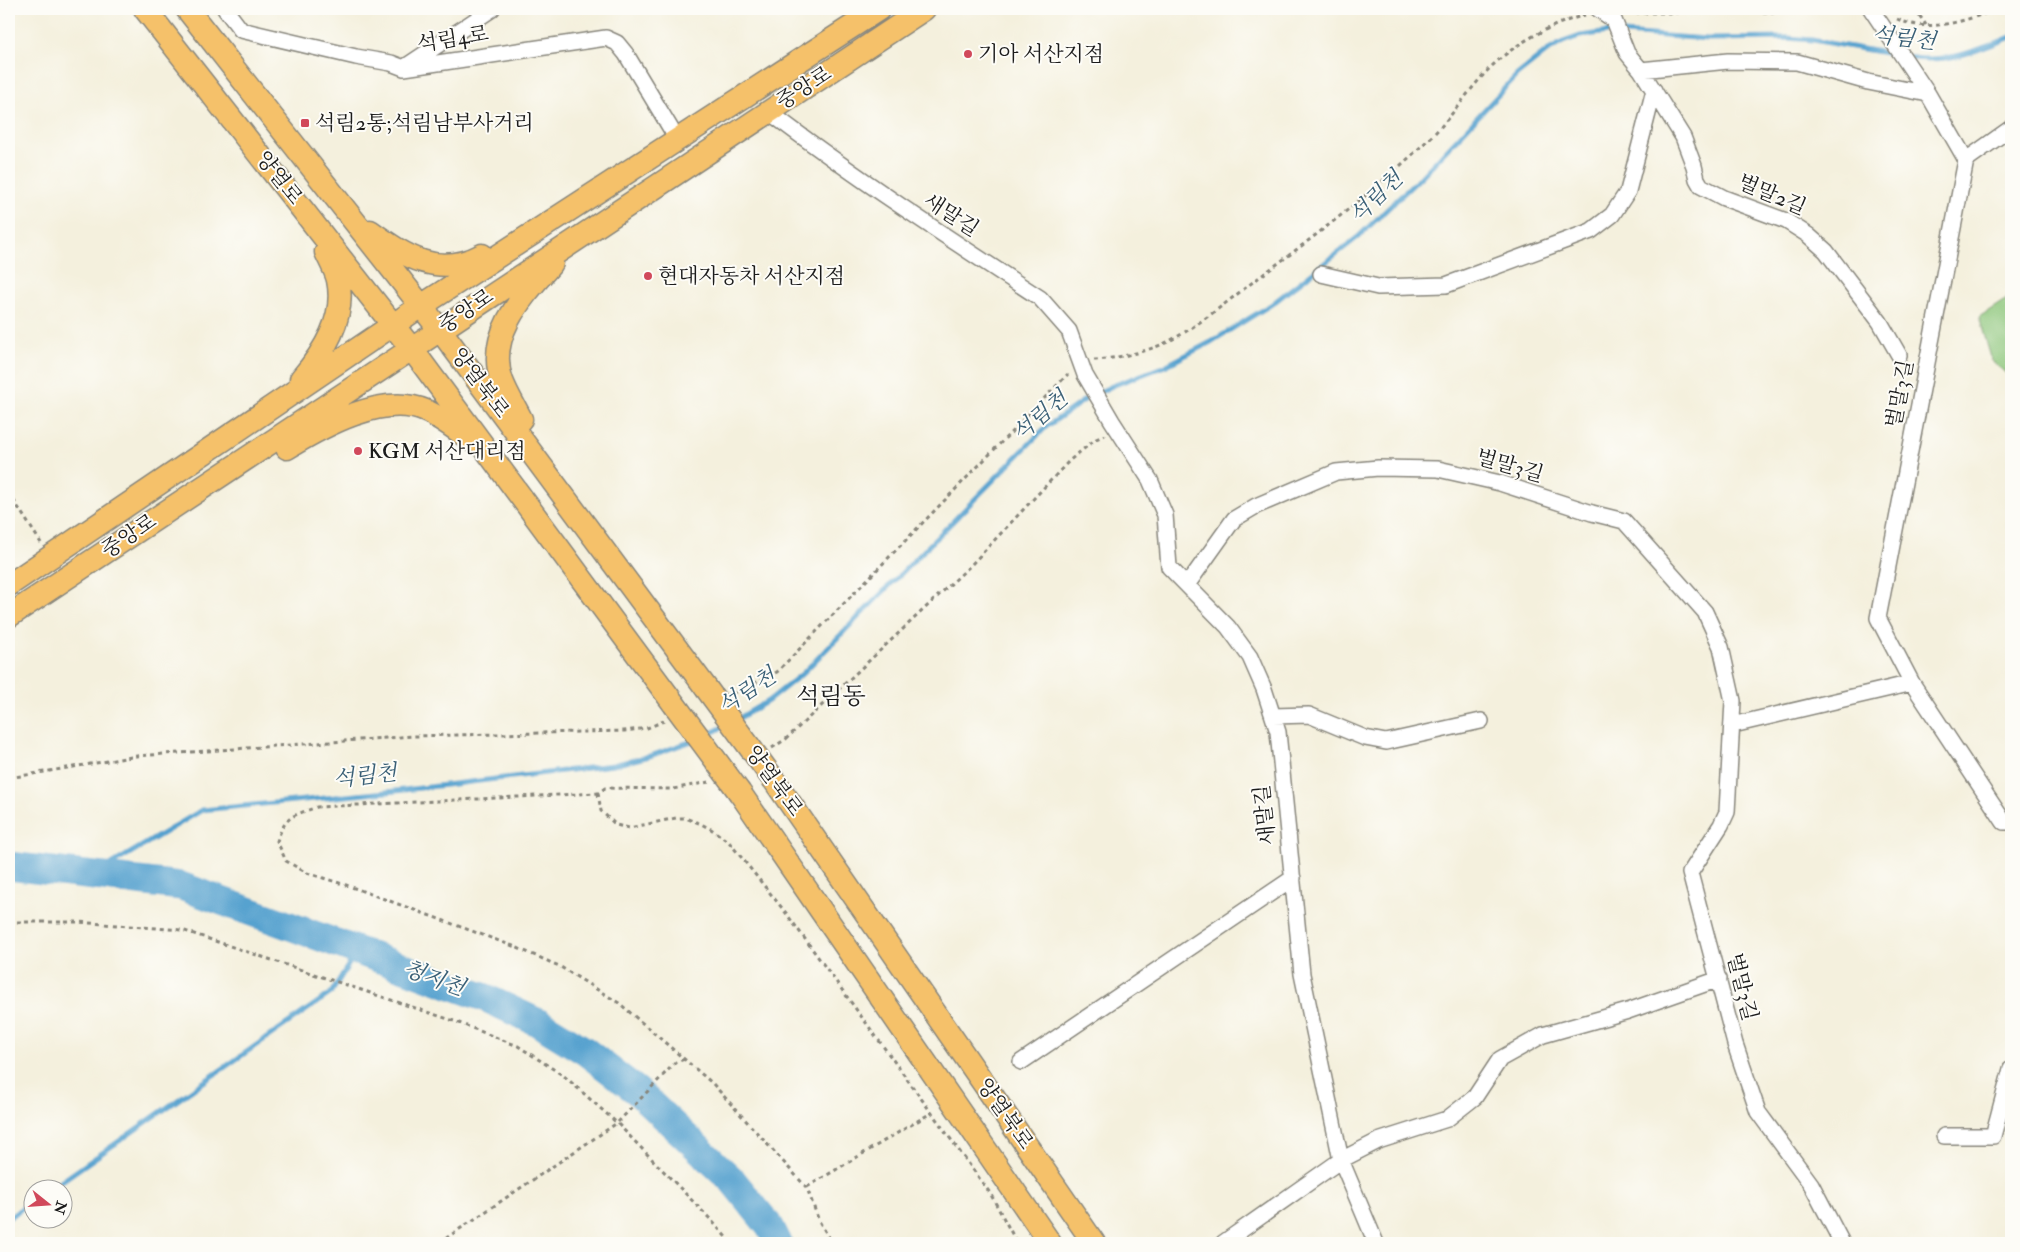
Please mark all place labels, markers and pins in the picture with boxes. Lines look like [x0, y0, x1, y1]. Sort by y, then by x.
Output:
place label: 기아 서산지점 [978, 41, 1104, 68]
marker: 기아 서산지점 [962, 48, 974, 60]
place label: 석림2통;석림남부사거리 [315, 110, 534, 137]
marker: 석림2통;석림남부사거리 [299, 117, 311, 129]
place label: 현대자동차 서산지점 [658, 263, 845, 290]
marker: 현대자동차 서산지점 [642, 270, 654, 282]
place label: KGM 서산대리점 [368, 438, 526, 465]
marker: KGM 서산대리점 [352, 445, 364, 457]

